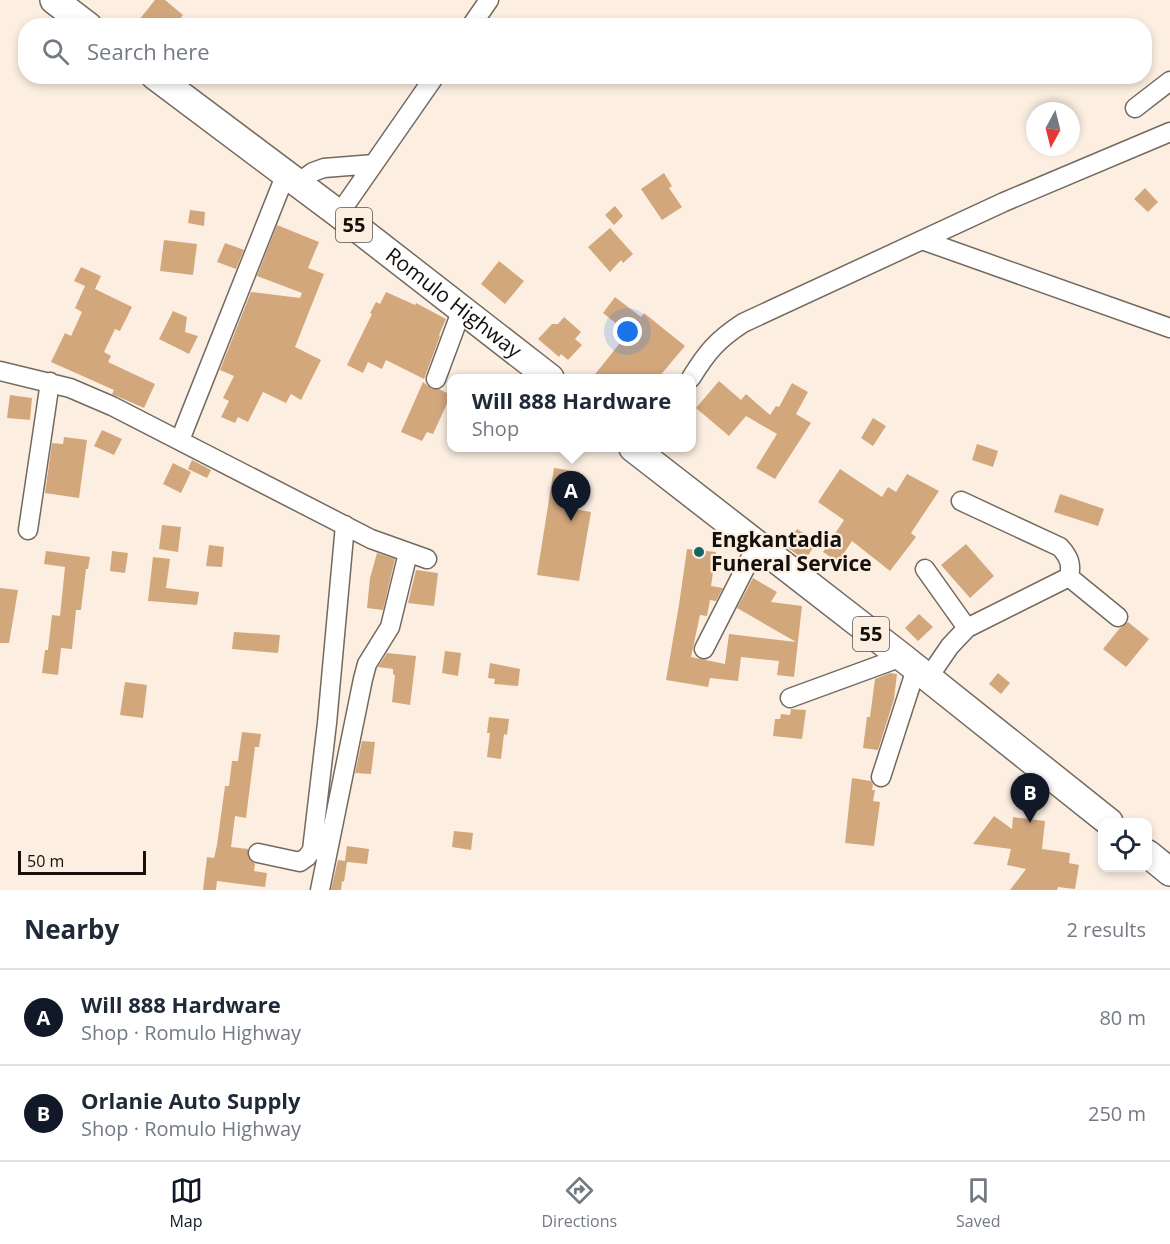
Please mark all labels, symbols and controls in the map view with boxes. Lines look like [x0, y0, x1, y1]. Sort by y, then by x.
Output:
search box [18, 18, 1152, 84]
icon: search [39, 35, 72, 68]
text: Search here [87, 36, 210, 66]
north arrow [1026, 102, 1080, 156]
road number: 55 [336, 208, 372, 242]
street label: Romulo Highway [380, 241, 528, 364]
your location [613, 317, 642, 346]
popup [447, 374, 696, 452]
text: Will 888 Hardware [472, 385, 671, 415]
text: Shop [472, 415, 519, 442]
pin: A [552, 472, 590, 521]
place label: Engkantadia Funeral Service [711, 525, 872, 577]
marker: Engkantadia Funeral Service [692, 545, 706, 559]
road number: 55 [853, 617, 889, 651]
pin: B [1010, 774, 1050, 823]
map controls [1098, 818, 1152, 872]
button: locate [1098, 818, 1152, 872]
scale bar [18, 848, 146, 876]
text: 50 m [27, 850, 64, 872]
text: Nearby [24, 911, 119, 947]
text: 2 results [1066, 916, 1146, 943]
text: Will 888 Hardware [81, 989, 281, 1019]
text: A [37, 1004, 50, 1031]
text: 80 m [1099, 1004, 1146, 1031]
text: Shop · Romulo Highway [81, 1019, 301, 1046]
text: Orlanie Auto Supply [81, 1085, 301, 1115]
text: B [37, 1100, 50, 1127]
text: 250 m [1088, 1100, 1146, 1127]
text: Shop · Romulo Highway [81, 1115, 301, 1142]
tab: Map [169, 1174, 203, 1232]
tab: Directions [541, 1174, 617, 1232]
tab: Saved [956, 1174, 1001, 1232]

